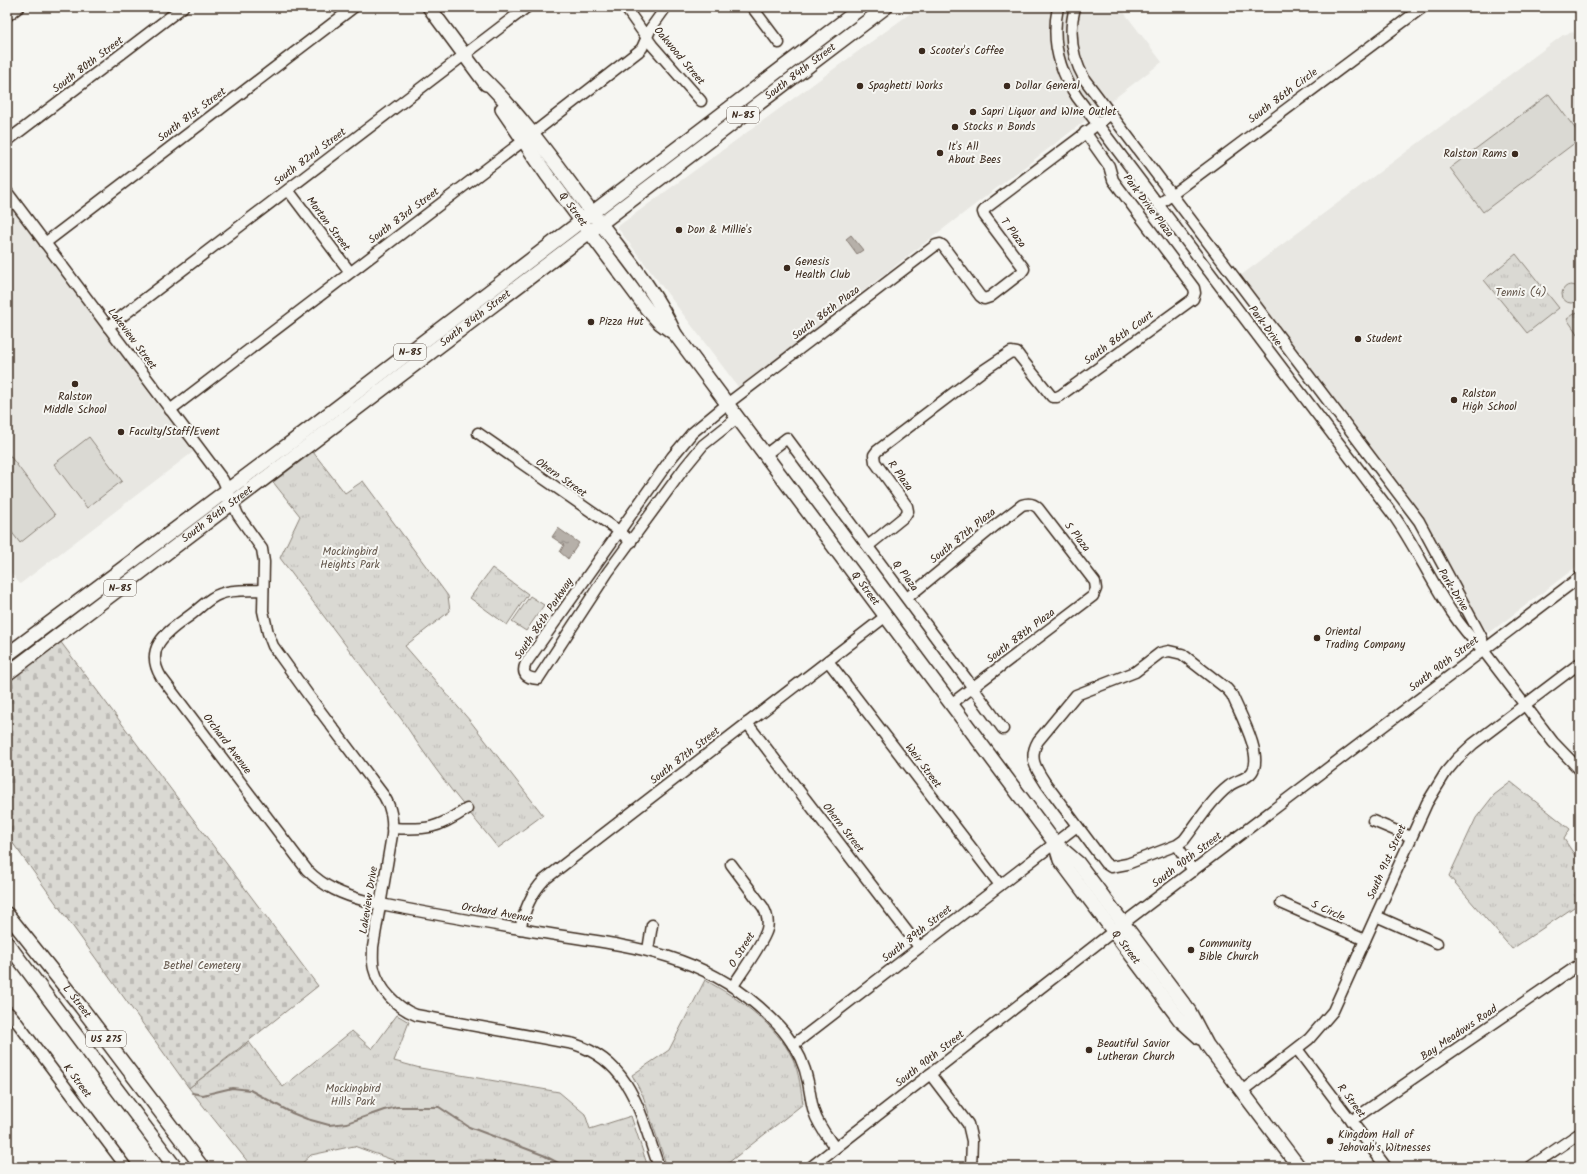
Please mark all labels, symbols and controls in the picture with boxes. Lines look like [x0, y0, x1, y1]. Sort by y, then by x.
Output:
street label: Oakwood Street [649, 23, 710, 90]
street label: South 80th Street [49, 32, 128, 98]
street label: South 84th Street [761, 38, 841, 105]
place label: Scooter's Coffee [930, 42, 1004, 60]
marker: Scooter's Coffee [917, 46, 927, 56]
street label: South 86th Circle [1244, 64, 1322, 128]
place label: Spaghetti Works [868, 77, 943, 95]
place label: Dollar General [1015, 77, 1080, 95]
marker: Spaghetti Works [855, 81, 865, 91]
marker: Dollar General [1002, 81, 1012, 91]
street label: South 81st Street [154, 83, 231, 147]
place label: Sapri Liquor and WIne Outlet [981, 103, 1117, 121]
road number: N-85 [727, 107, 759, 123]
marker: Sapri Liquor and WIne Outlet [968, 107, 978, 117]
place label: Stocks n Bonds [963, 118, 1036, 136]
marker: Stocks n Bonds [950, 122, 960, 132]
street label: South 82nd Street [270, 123, 351, 190]
place label: It's All About Bees [948, 138, 1001, 169]
place label: Ralston Rams [1443, 145, 1507, 163]
marker: It's All About Bees [935, 148, 945, 158]
marker: Ralston Rams [1510, 149, 1520, 159]
street label: Park Drive Plaza [1118, 170, 1178, 242]
street label: South 83rd Street [365, 183, 444, 249]
street label: Q Street [554, 188, 592, 231]
street label: Morton Street [301, 193, 355, 256]
street label: T Plaza [996, 214, 1030, 252]
place label: Don & Millie's [687, 221, 752, 239]
marker: Don & Millie's [674, 225, 684, 235]
place label: Genesis Health Club [795, 253, 850, 284]
marker: Genesis Health Club [782, 263, 792, 273]
street label: South 86th Plaza [788, 281, 864, 345]
park label: Tennis (4) [1495, 284, 1547, 302]
street label: South 84th Street [436, 285, 516, 352]
street label: Park Drive [1244, 302, 1286, 350]
street label: Lakeview Street [103, 304, 162, 374]
street label: South 86th Court [1080, 306, 1158, 370]
place label: Pizza Hut [599, 313, 645, 331]
marker: Pizza Hut [586, 317, 596, 327]
place label: Student [1366, 330, 1403, 348]
marker: Student [1353, 334, 1363, 344]
road number: N-85 [394, 344, 426, 360]
marker: Ralston Middle School [70, 379, 80, 389]
place label: Ralston High School [1462, 385, 1517, 416]
place label: Ralston Middle School [43, 388, 107, 419]
marker: Ralston High School [1449, 395, 1459, 405]
place label: Faculty/Staff/Event [129, 423, 220, 441]
marker: Faculty/Staff/Event [116, 427, 126, 437]
street label: Ohern Street [532, 454, 591, 503]
street label: R Plaza [883, 457, 917, 495]
street label: South 84th Street [178, 481, 258, 548]
street label: South 87th Plaza [926, 504, 1000, 568]
street label: S Plaza [1059, 518, 1095, 556]
park label: Mockingbird Heights Park [320, 543, 381, 574]
street label: Q Plaza [887, 556, 923, 596]
street label: Park Drive [1433, 565, 1473, 615]
street label: Q Street [846, 567, 885, 610]
street label: South 86th Parkway [510, 574, 579, 664]
road number: N-85 [104, 580, 136, 596]
street label: South 88th Plaza [983, 604, 1059, 668]
place label: Oriental Trading Company [1325, 623, 1406, 654]
street label: South 90th Street [1405, 631, 1484, 696]
marker: Oriental Trading Company [1312, 633, 1322, 643]
street label: Orchard Avenue [198, 710, 256, 778]
street label: South 87th Street [646, 722, 725, 789]
street label: Weir Street [900, 740, 946, 793]
street label: Ohern Street [818, 799, 869, 858]
street label: South 91st Street [1362, 821, 1412, 903]
street label: South 90th Street [1148, 827, 1227, 892]
street label: Lakeview Drive [355, 865, 383, 935]
street label: S Circle [1308, 896, 1348, 926]
street label: Orchard Avenue [460, 898, 534, 928]
street label: South 89th Street [878, 900, 957, 967]
street label: Q Street [1107, 926, 1145, 969]
street label: O Street [724, 928, 760, 971]
place label: Community Bible Church [1199, 935, 1259, 966]
marker: Community Bible Church [1186, 945, 1196, 955]
park label: Bethel Cemetery [163, 957, 242, 975]
street label: L Street [58, 981, 96, 1023]
street label: Bay Meadows Road [1417, 1000, 1502, 1066]
street label: South 90th Street [891, 1026, 969, 1092]
road number: US 275 [86, 1031, 126, 1047]
place label: Beautiful Savior Lutheran Church [1097, 1035, 1175, 1066]
marker: Beautiful Savior Lutheran Church [1084, 1045, 1094, 1055]
street label: K Street [58, 1060, 96, 1103]
park label: Mockingbird Hills Park [326, 1080, 381, 1111]
street label: R Street [1332, 1080, 1370, 1122]
place label: Kingdom Hall of Jehovah's Witnesses [1338, 1126, 1431, 1157]
marker: Kingdom Hall of Jehovah's Witnesses [1325, 1136, 1335, 1146]

